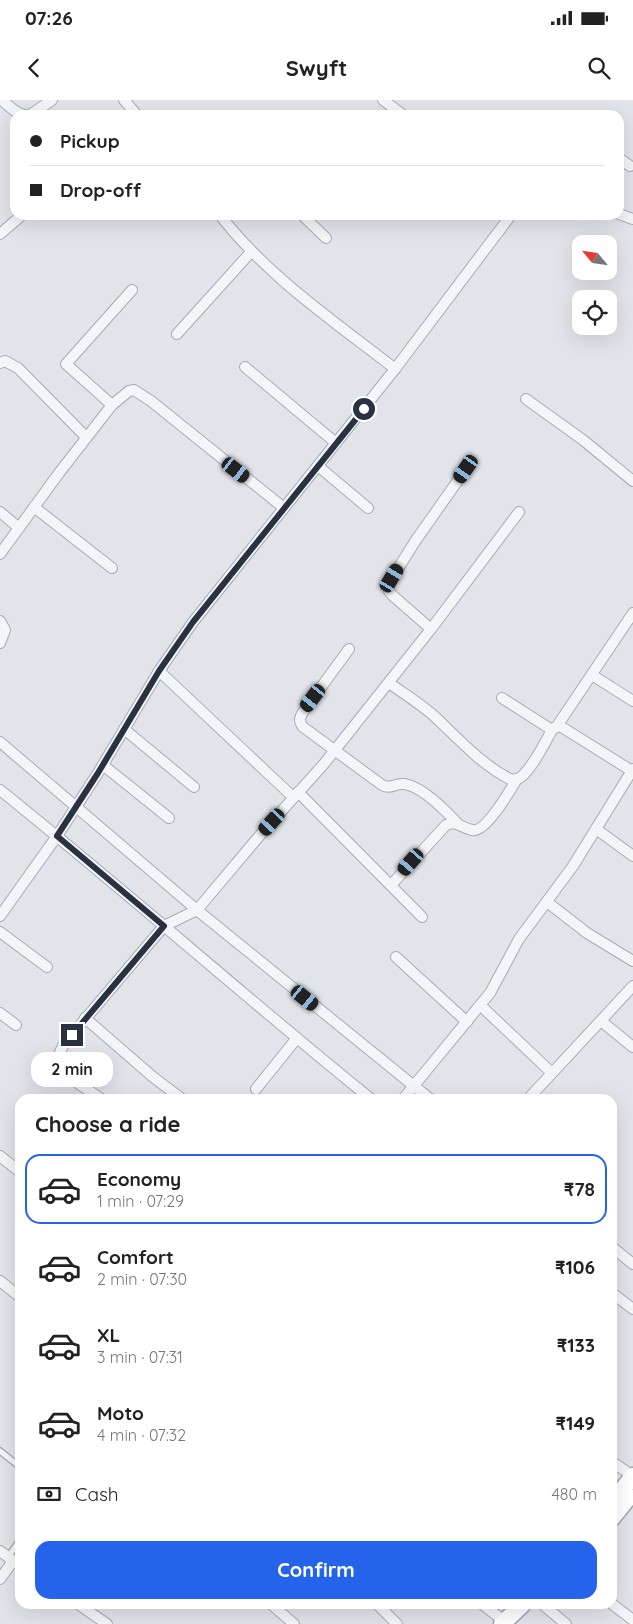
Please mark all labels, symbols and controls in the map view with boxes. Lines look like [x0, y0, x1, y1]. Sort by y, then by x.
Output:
text: 07:26 [25, 6, 73, 30]
icon: back [20, 54, 48, 82]
text: Swyft [286, 54, 347, 82]
icon: search [585, 54, 613, 82]
text: Pickup [60, 129, 120, 153]
text: Drop-off [60, 178, 141, 202]
north arrow [572, 235, 618, 280]
map controls [572, 235, 617, 335]
button: locate [572, 290, 617, 335]
route start [353, 398, 375, 420]
car [451, 452, 480, 486]
car [219, 455, 252, 485]
car [377, 561, 406, 595]
car [297, 682, 328, 714]
car [256, 806, 287, 838]
car [395, 846, 426, 878]
car [288, 983, 321, 1013]
route end [61, 1024, 83, 1046]
callout: 2 min [31, 1052, 113, 1088]
text: 2 min [51, 1059, 93, 1079]
text: Choose a ride [35, 1110, 180, 1138]
icon: car [37, 1167, 82, 1212]
text: Economy [97, 1167, 181, 1191]
text: ₹78 [564, 1177, 595, 1201]
text: 1 min · 07:29 [97, 1191, 184, 1211]
icon: car [37, 1245, 82, 1290]
text: Comfort [97, 1245, 174, 1269]
text: ₹106 [555, 1255, 595, 1279]
text: 2 min · 07:30 [97, 1269, 187, 1289]
icon: car [37, 1323, 82, 1368]
text: XL [97, 1323, 120, 1347]
text: ₹133 [557, 1333, 595, 1357]
text: 3 min · 07:31 [97, 1347, 183, 1367]
icon: car [37, 1401, 82, 1446]
text: Moto [97, 1401, 144, 1425]
text: ₹149 [556, 1411, 595, 1435]
text: 4 min · 07:32 [97, 1425, 186, 1445]
icon: cash [35, 1480, 63, 1508]
text: Cash [75, 1482, 119, 1506]
text: 480 m [551, 1484, 597, 1504]
button: Confirm [35, 1541, 597, 1599]

